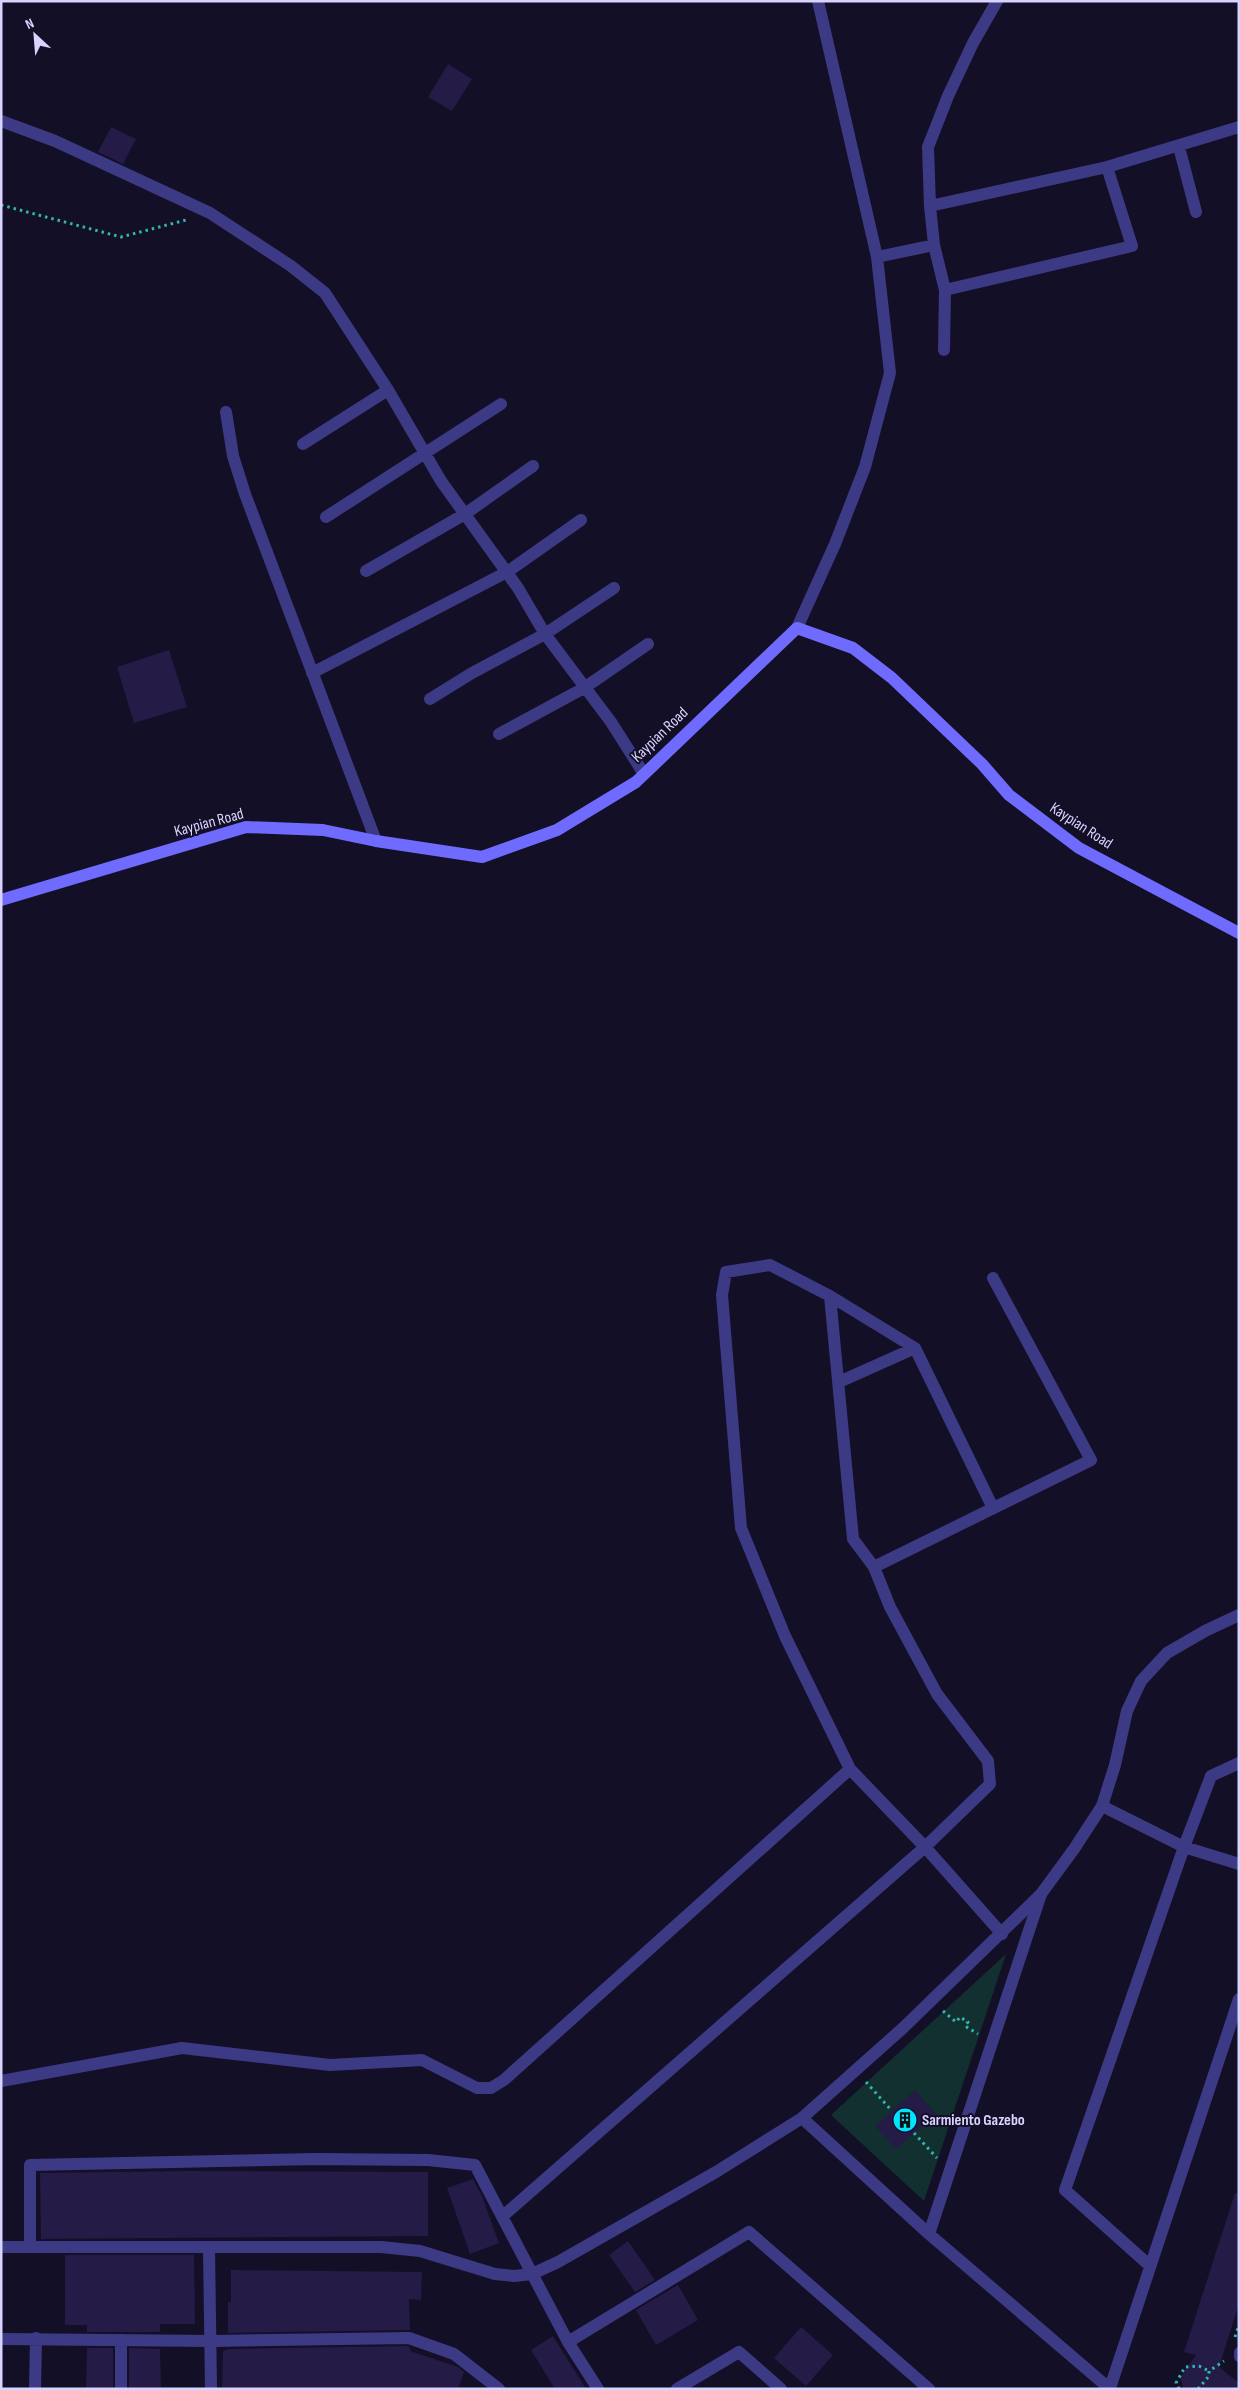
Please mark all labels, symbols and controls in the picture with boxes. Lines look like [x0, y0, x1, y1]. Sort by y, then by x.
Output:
north arrow [10, 10, 60, 60]
text: N [22, 14, 37, 33]
street label: Kaypian Road [628, 703, 692, 767]
street label: Kaypian Road [1046, 799, 1116, 853]
street label: Kaypian Road [172, 805, 246, 841]
building icon: Sarmiento Gazebo [892, 2107, 918, 2133]
place label: Sarmiento Gazebo [922, 2111, 1025, 2130]

